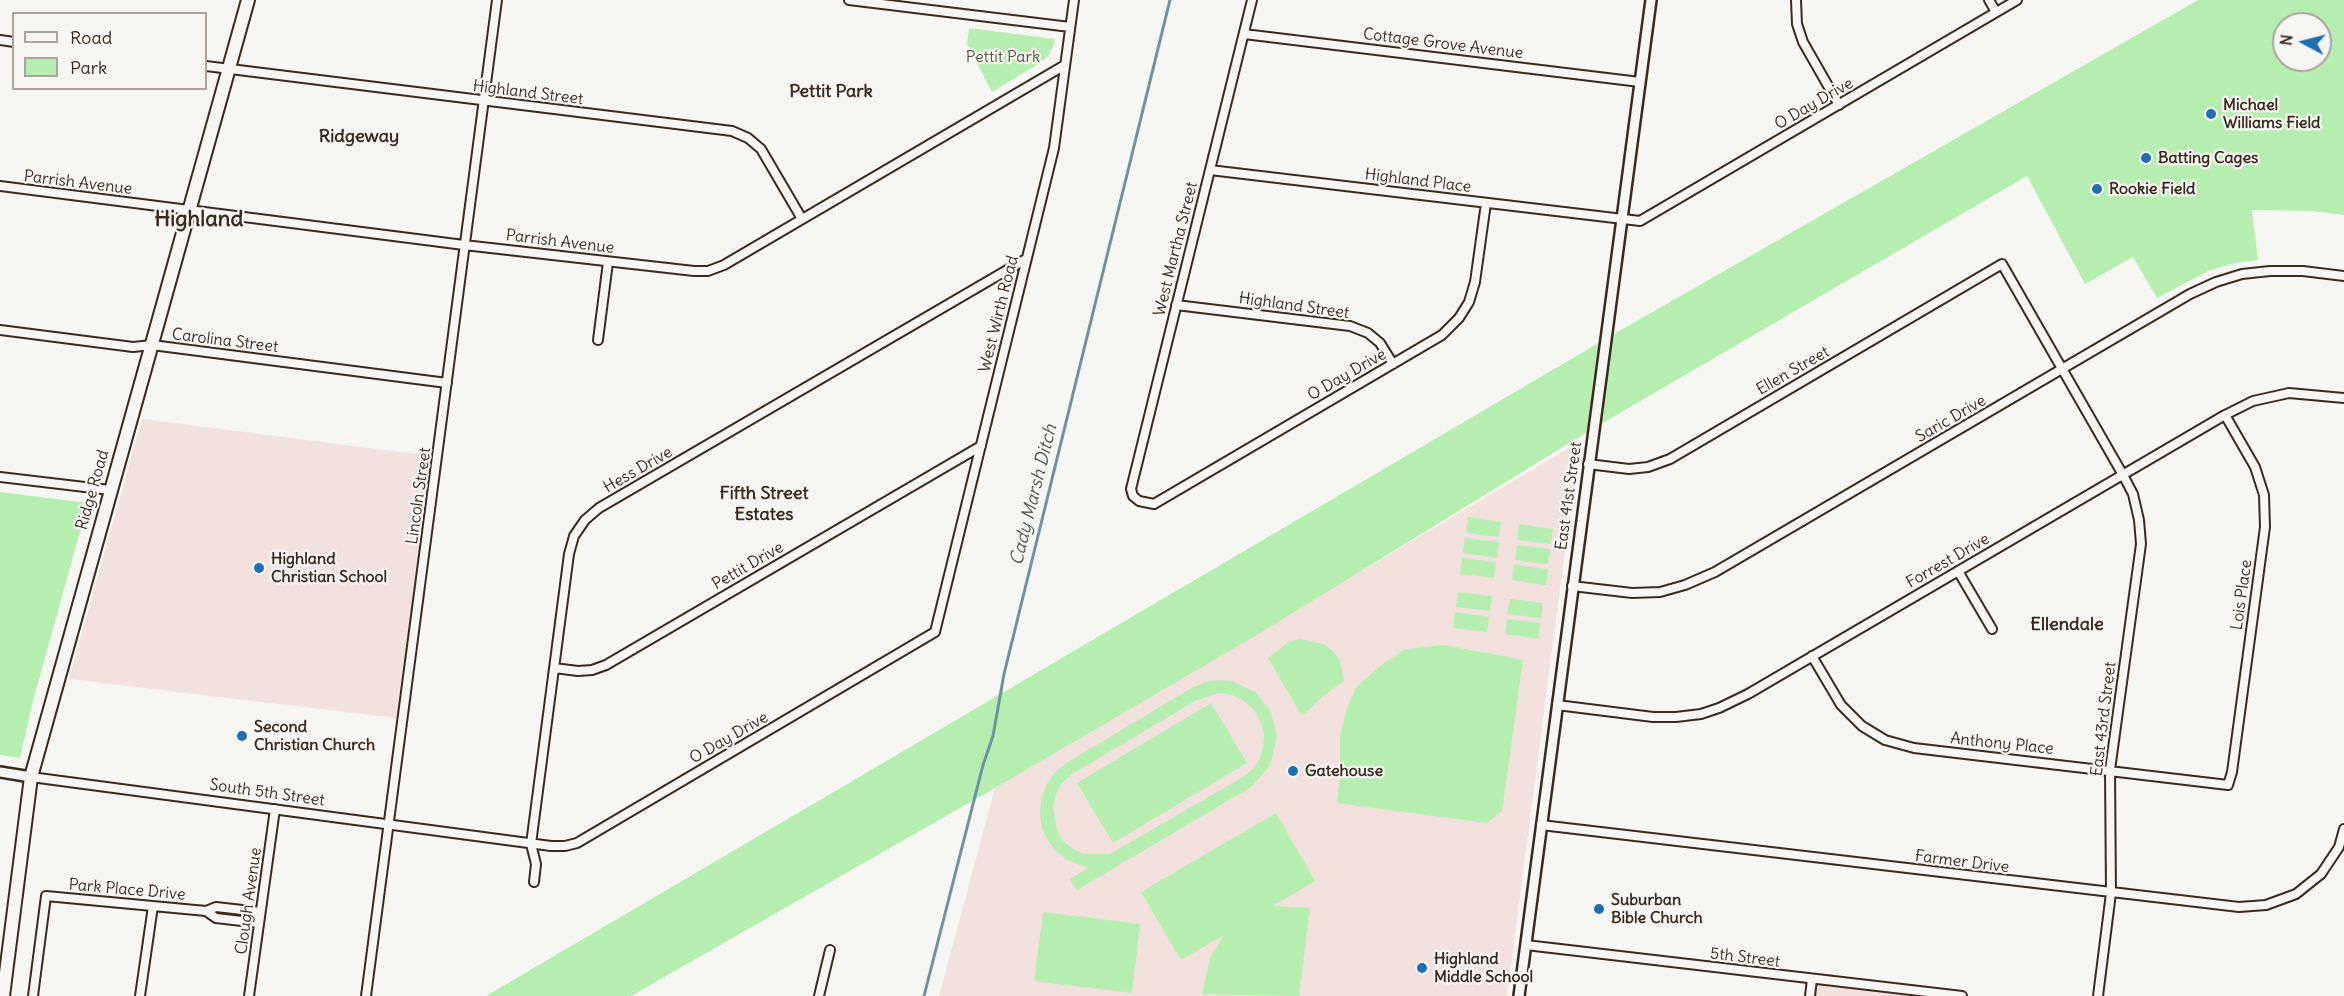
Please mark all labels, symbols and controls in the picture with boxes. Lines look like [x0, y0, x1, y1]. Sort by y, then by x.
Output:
legend [12, 12, 207, 90]
north arrow [2272, 12, 2332, 72]
street label: Cottage Grove Avenue [1362, 25, 1524, 63]
text: Road [70, 26, 112, 49]
text: N [2276, 33, 2297, 47]
park label: Pettit Park [966, 47, 1040, 67]
text: Park [70, 56, 107, 79]
street label: O Day Drive [1771, 74, 1857, 134]
street label: Highland Street [472, 77, 584, 109]
district label: Pettit Park [789, 81, 873, 103]
place label: Michael Williams Field [2223, 95, 2320, 133]
marker: Michael Williams Field [2204, 107, 2218, 121]
district label: Ridgeway [319, 126, 399, 148]
place label: Batting Cages [2158, 148, 2258, 168]
marker: Batting Cages [2139, 151, 2153, 165]
street label: Highland Place [1364, 165, 1472, 197]
street label: Parrish Avenue [23, 167, 133, 199]
place label: Rookie Field [2109, 179, 2195, 199]
street label: West Martha Street [1150, 180, 1202, 318]
marker: Rookie Field [2090, 182, 2104, 196]
district label: Highland [155, 207, 243, 233]
street label: Parrish Avenue [505, 226, 615, 258]
street label: West Wirth Road [975, 254, 1023, 374]
street label: Highland Street [1238, 289, 1350, 323]
street label: Carolina Street [171, 325, 279, 357]
street label: Ellen Street [1753, 342, 1833, 400]
street label: O Day Drive [1304, 345, 1390, 405]
street label: Saric Drive [1912, 391, 1990, 447]
water label: Cady Marsh Ditch [1006, 422, 1062, 568]
street label: East 41st Street [1552, 440, 1586, 552]
street label: Hess Drive [600, 443, 676, 497]
street label: Lincoln Street [403, 446, 435, 546]
street label: Ridge Road [72, 448, 114, 532]
district label: Fifth Street Estates [720, 483, 808, 526]
street label: Forrest Drive [1903, 529, 1993, 593]
street label: Pettit Drive [709, 538, 787, 594]
place label: Highland Christian School [271, 549, 387, 587]
street label: Lois Place [2228, 559, 2256, 631]
marker: Highland Christian School [252, 561, 266, 575]
district label: Ellendale [2030, 614, 2104, 636]
street label: East 43rd Street [2087, 661, 2121, 777]
street label: O Day Drive [686, 708, 772, 768]
place label: Second Christian Church [254, 717, 375, 755]
marker: Second Christian Church [235, 729, 249, 743]
street label: Anthony Place [1949, 729, 2055, 759]
place label: Gatehouse [1305, 761, 1383, 781]
marker: Gatehouse [1286, 764, 1300, 778]
street label: South 5th Street [208, 775, 326, 811]
street label: Clough Avenue [232, 846, 266, 956]
street label: Farmer Drive [1914, 847, 2010, 877]
street label: Park Place Drive [68, 875, 186, 905]
place label: Suburban Bible Church [1611, 890, 1703, 928]
marker: Suburban Bible Church [1592, 902, 1606, 916]
street label: 5th Street [1709, 944, 1781, 972]
place label: Highland Middle School [1434, 949, 1533, 987]
marker: Highland Middle School [1415, 961, 1429, 975]

